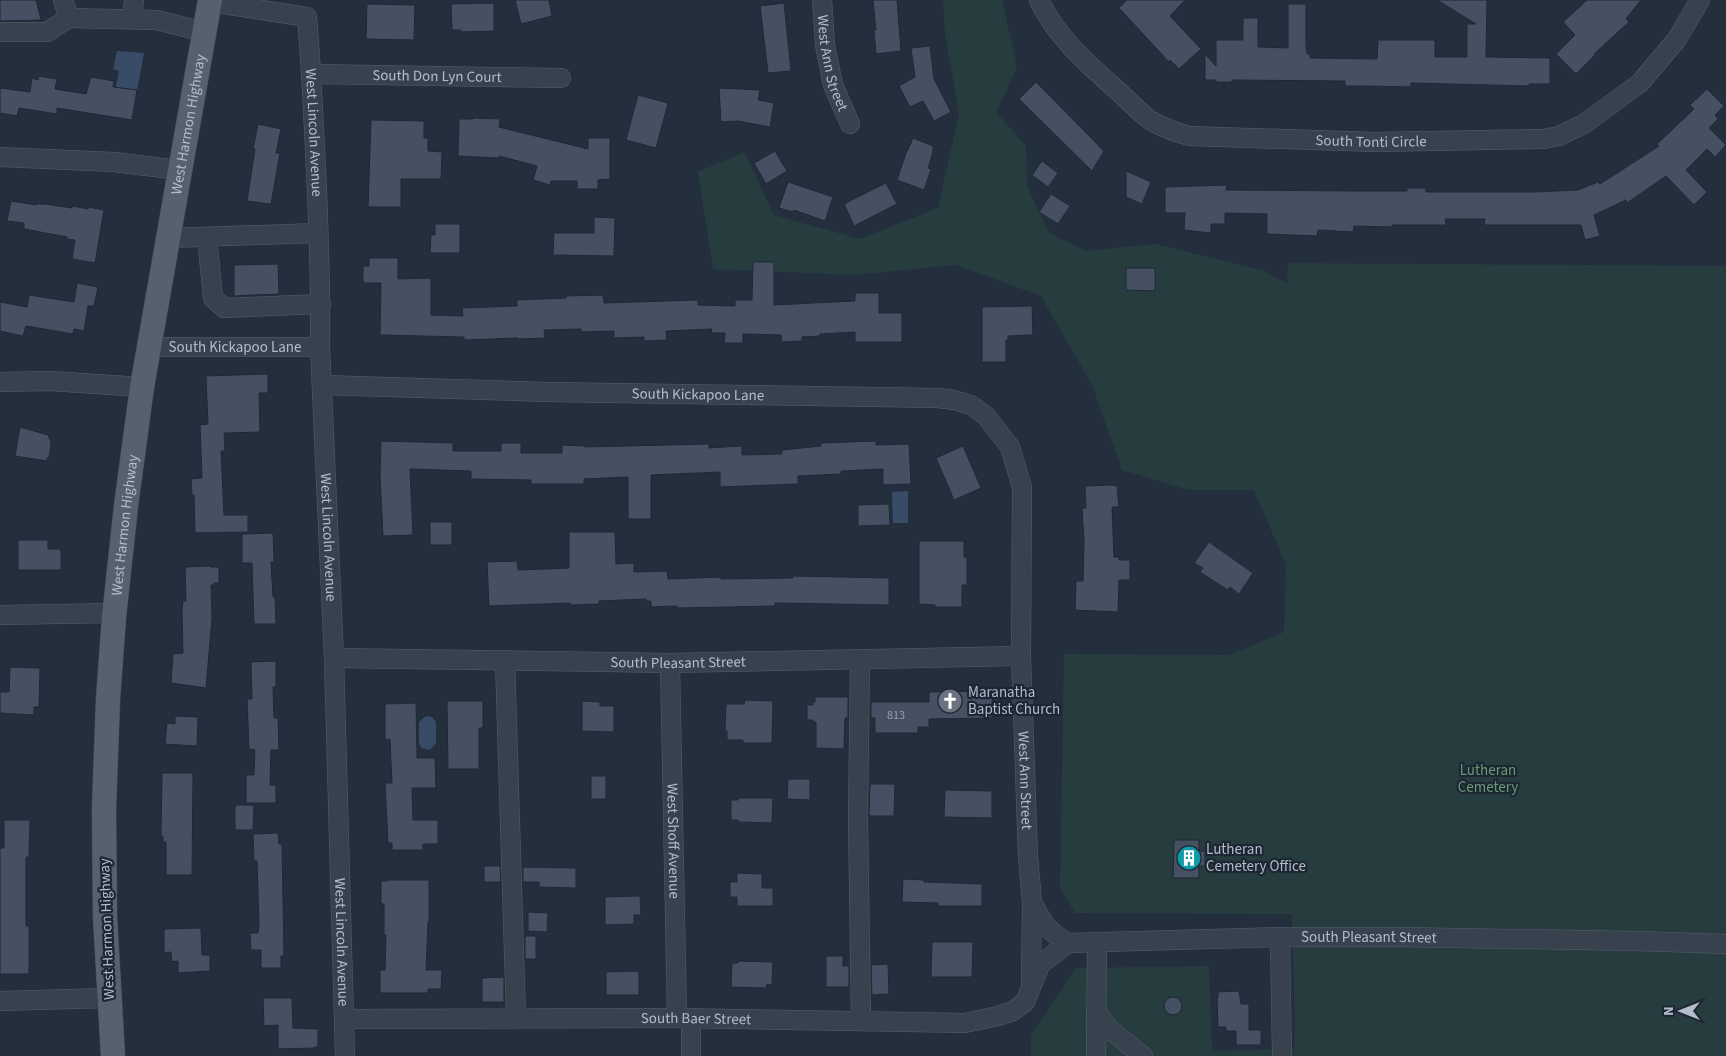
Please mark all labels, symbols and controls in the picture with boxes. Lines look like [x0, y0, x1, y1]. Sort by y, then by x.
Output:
street label: West Ann Street [813, 14, 854, 114]
street label: West Harmon Highway [166, 52, 211, 196]
street label: South Don Lyn Court [372, 64, 502, 88]
street label: West Lincoln Avenue [300, 68, 328, 197]
street label: South Tonti Circle [1315, 130, 1427, 153]
street label: South Kickapoo Lane [169, 337, 301, 358]
street label: South Kickapoo Lane [631, 383, 764, 406]
street label: West Harmon Highway [106, 453, 143, 597]
street label: West Lincoln Avenue [315, 473, 342, 602]
street label: South Pleasant Street [610, 651, 746, 674]
place label: Maranatha Baptist Church [968, 682, 1060, 720]
church icon: Maranatha Baptist Church [937, 688, 963, 714]
house number: 813 [887, 707, 905, 724]
street label: West Ann Street [1013, 731, 1038, 830]
park label: Lutheran Cemetery [1458, 760, 1518, 798]
street label: West Shoff Avenue [662, 783, 685, 899]
place label: Lutheran Cemetery Office [1206, 839, 1306, 877]
building icon: Lutheran Cemetery Office [1176, 845, 1202, 871]
street label: West Harmon Highway [94, 858, 120, 1000]
street label: West Lincoln Avenue [330, 878, 354, 1007]
street label: South Pleasant Street [1301, 927, 1437, 948]
north arrow [1656, 986, 1706, 1036]
text: N [1659, 1006, 1679, 1016]
street label: South Baer Street [641, 1007, 751, 1030]

